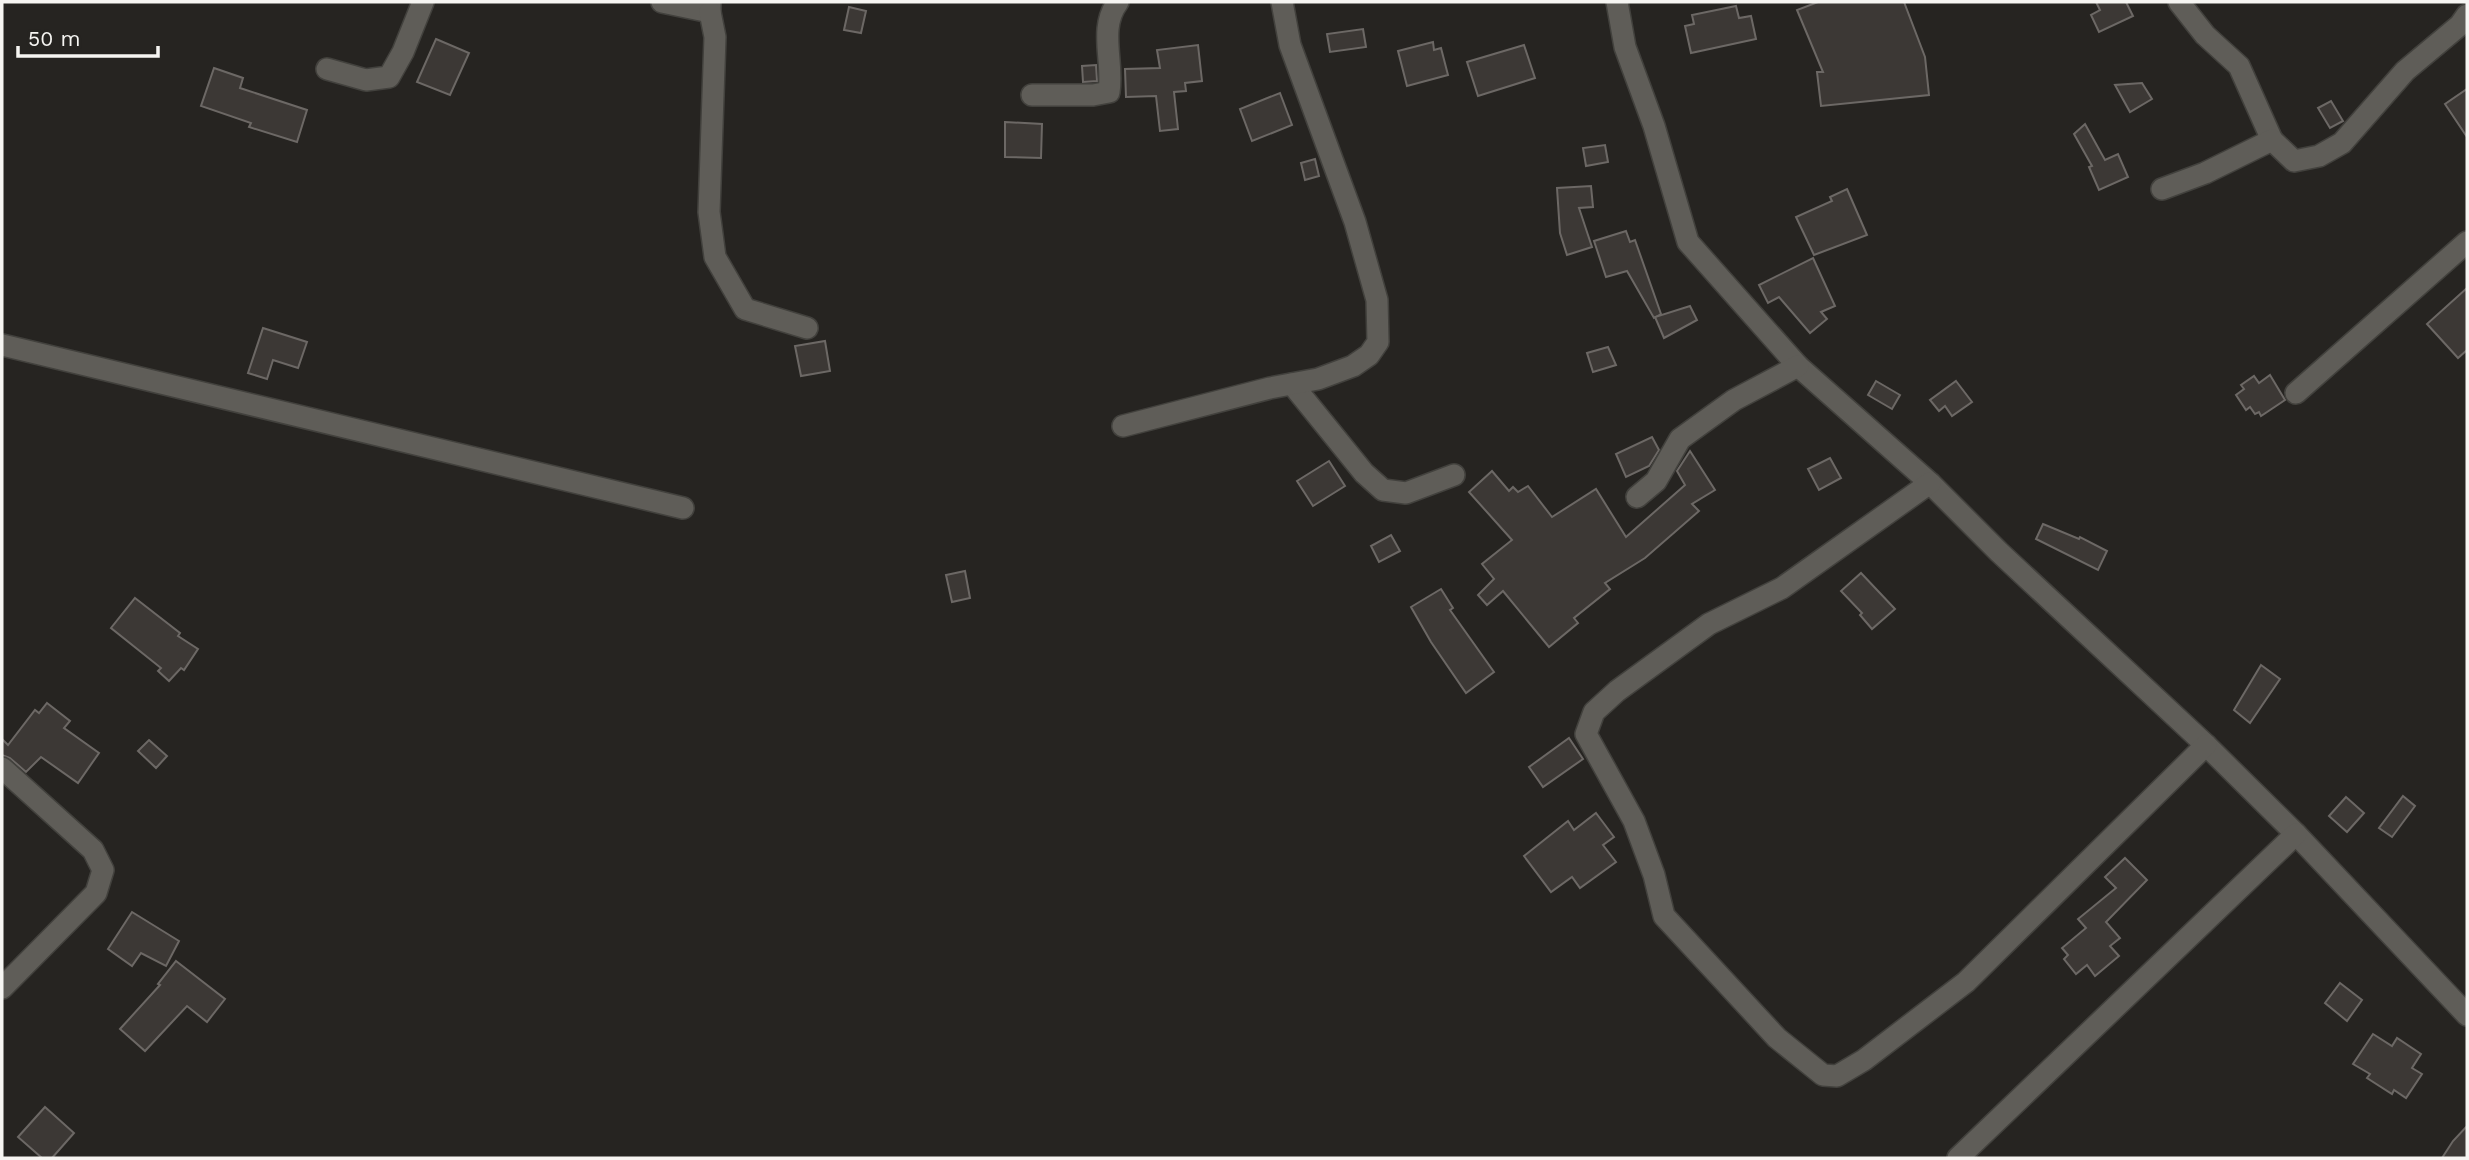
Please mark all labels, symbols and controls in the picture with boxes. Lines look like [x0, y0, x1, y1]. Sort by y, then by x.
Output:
scale bar [18, 14, 158, 58]
text: 50 m [28, 26, 80, 51]

